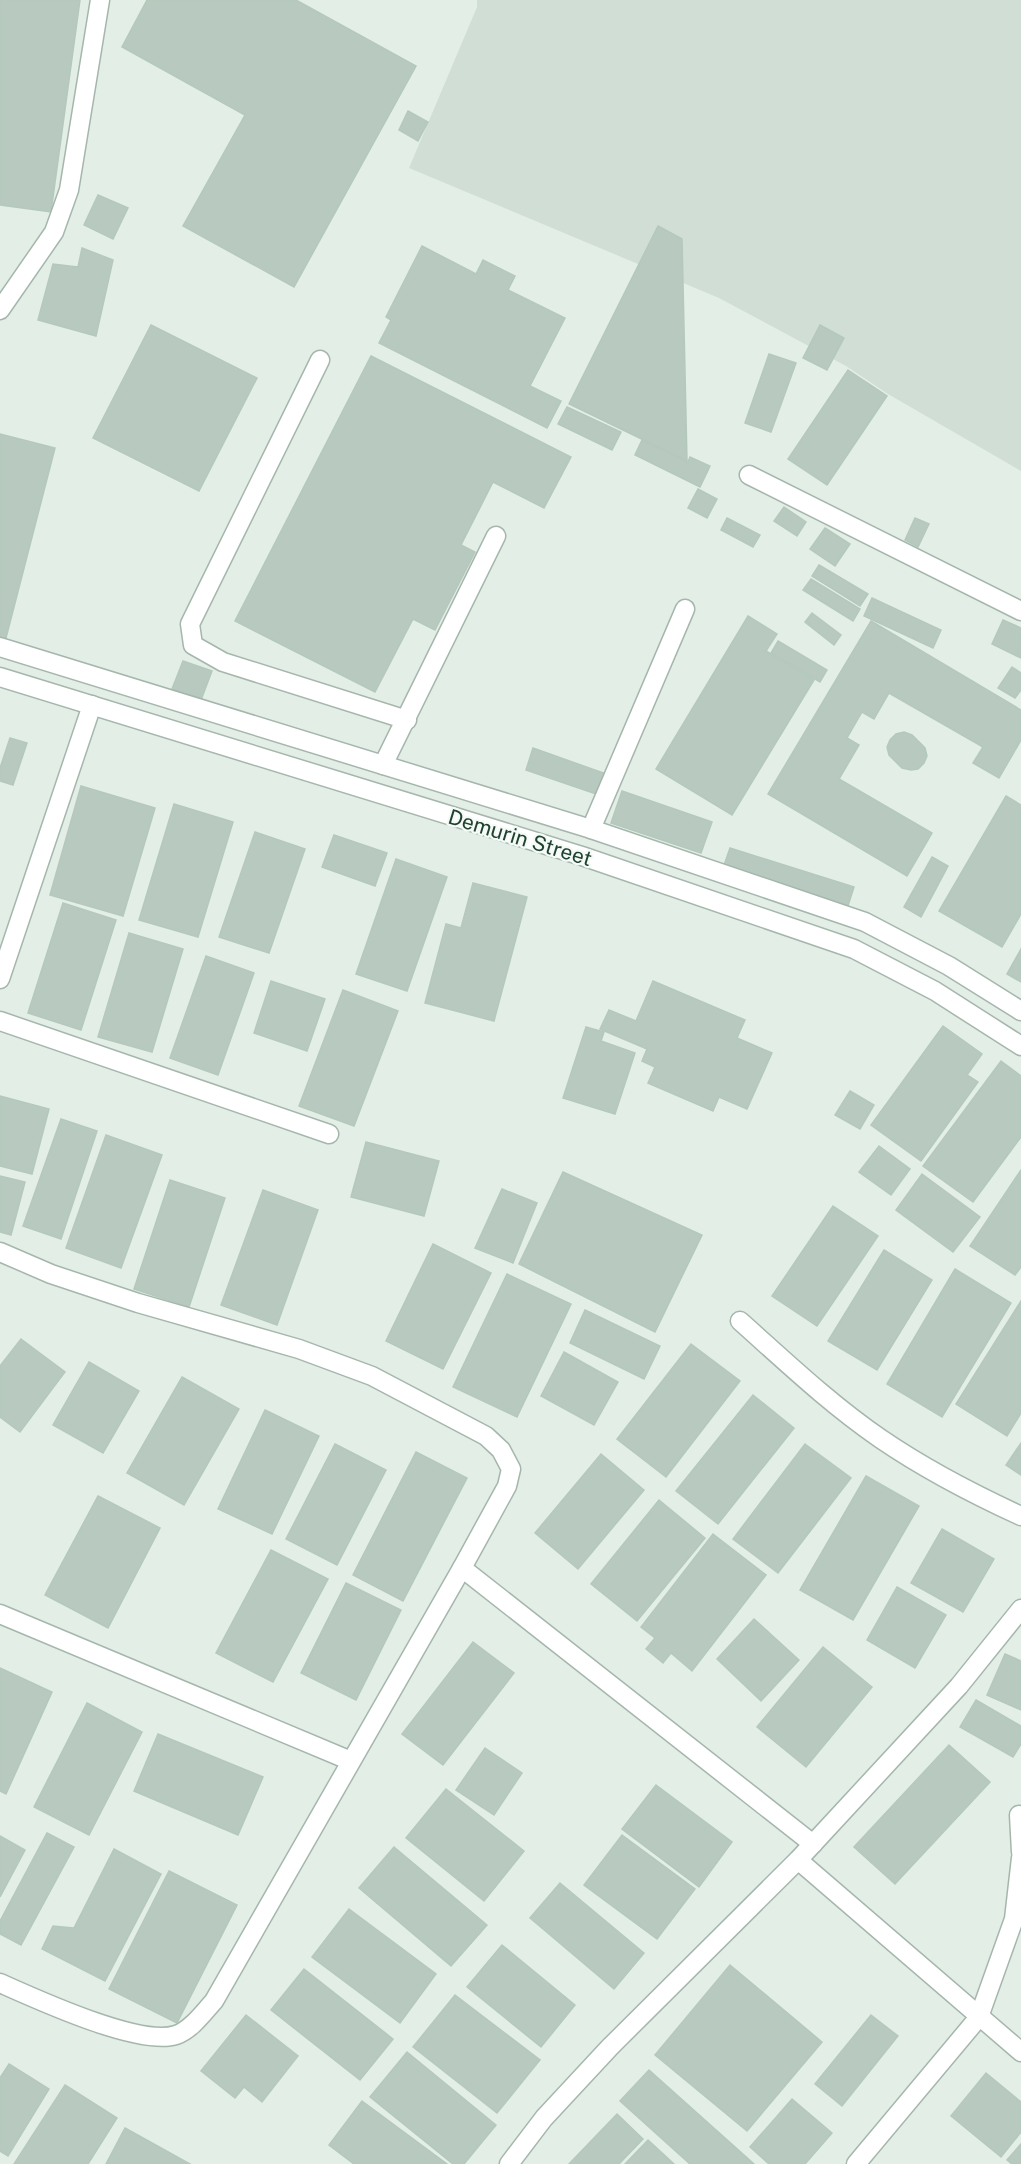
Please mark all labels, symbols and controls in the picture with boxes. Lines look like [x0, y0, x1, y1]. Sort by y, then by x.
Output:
street label: Demurin Street [445, 804, 595, 871]

